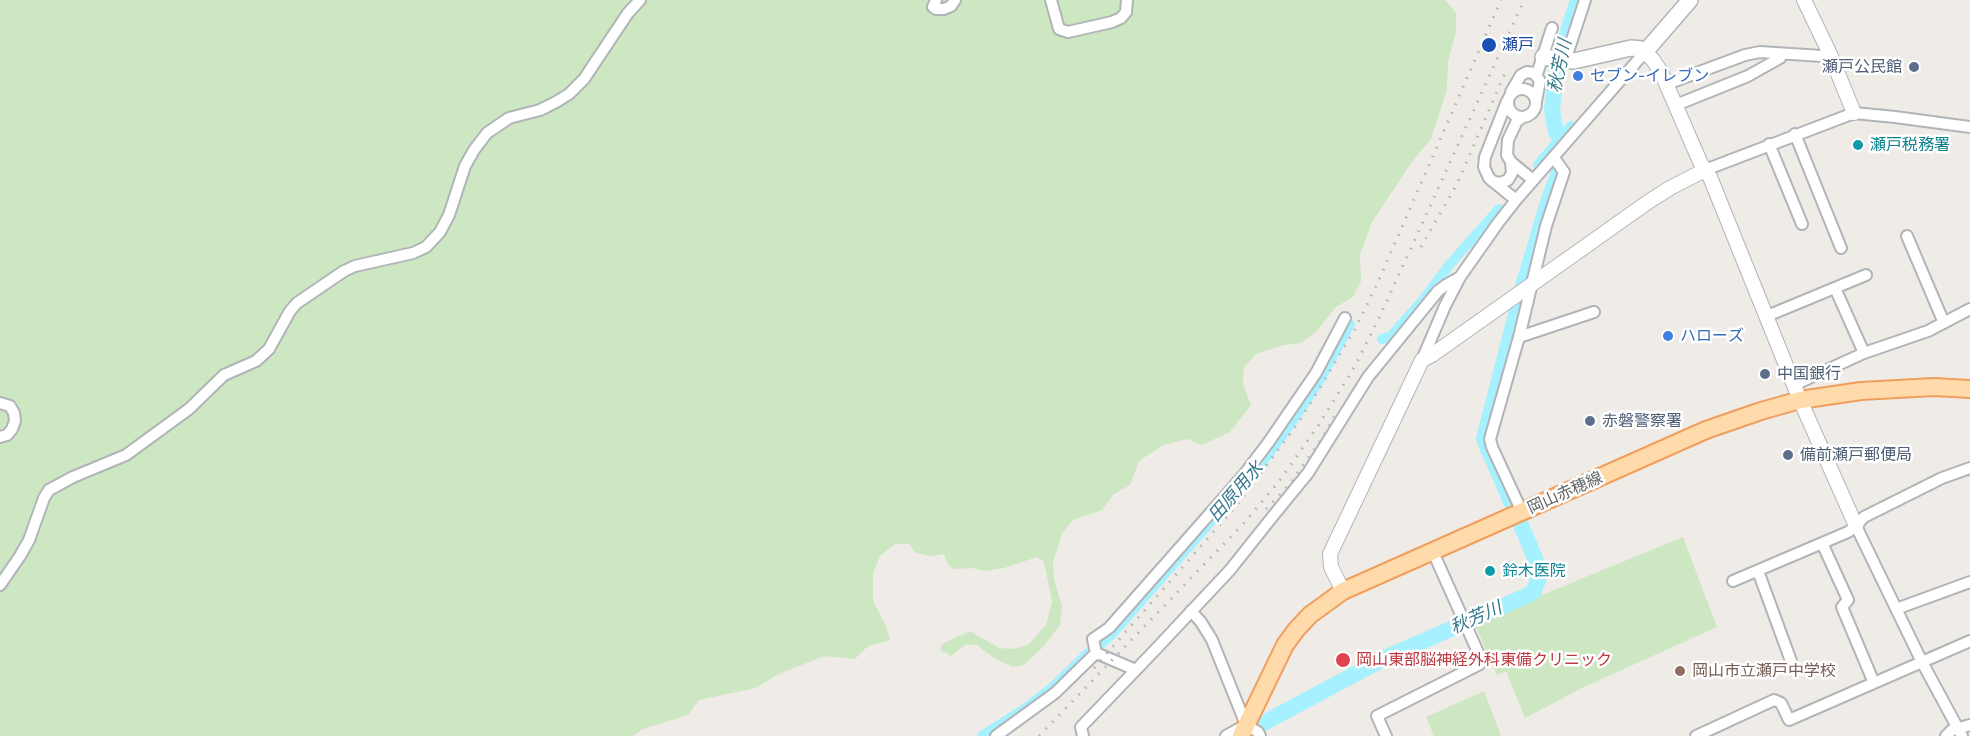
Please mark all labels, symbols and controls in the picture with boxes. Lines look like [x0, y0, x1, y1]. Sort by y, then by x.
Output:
place label: 瀬戸 [1502, 35, 1534, 55]
marker: 瀬戸 [1480, 36, 1498, 54]
water label: 秋芳川 [1544, 37, 1576, 95]
place label: 瀬戸公民館 [1822, 57, 1902, 77]
marker: 瀬戸公民館 [1907, 60, 1921, 74]
place label: セブン-イレブン [1590, 66, 1709, 86]
marker: セブン-イレブン [1571, 69, 1585, 83]
place label: 瀬戸税務署 [1870, 135, 1950, 155]
marker: 瀬戸税務署 [1851, 138, 1865, 152]
place label: ハローズ [1680, 326, 1744, 346]
marker: ハローズ [1661, 329, 1675, 343]
place label: 中国銀行 [1777, 364, 1841, 384]
marker: 中国銀行 [1758, 367, 1772, 381]
place label: 赤磐警察署 [1602, 411, 1682, 431]
marker: 赤磐警察署 [1583, 414, 1597, 428]
place label: 備前瀬戸郵便局 [1800, 445, 1912, 465]
marker: 備前瀬戸郵便局 [1781, 448, 1795, 462]
water label: 田原用水 [1204, 458, 1268, 526]
street label: 岡山赤穂線 [1525, 468, 1605, 518]
place label: 鈴木医院 [1502, 561, 1566, 581]
marker: 鈴木医院 [1483, 564, 1497, 578]
water label: 秋芳川 [1447, 597, 1505, 639]
place label: 岡山東部脳神経外科東備クリニック [1356, 650, 1612, 670]
marker: 岡山東部脳神経外科東備クリニック [1334, 651, 1352, 669]
place label: 岡山市立瀬戸中学校 [1692, 661, 1836, 681]
marker: 岡山市立瀬戸中学校 [1673, 664, 1687, 678]

